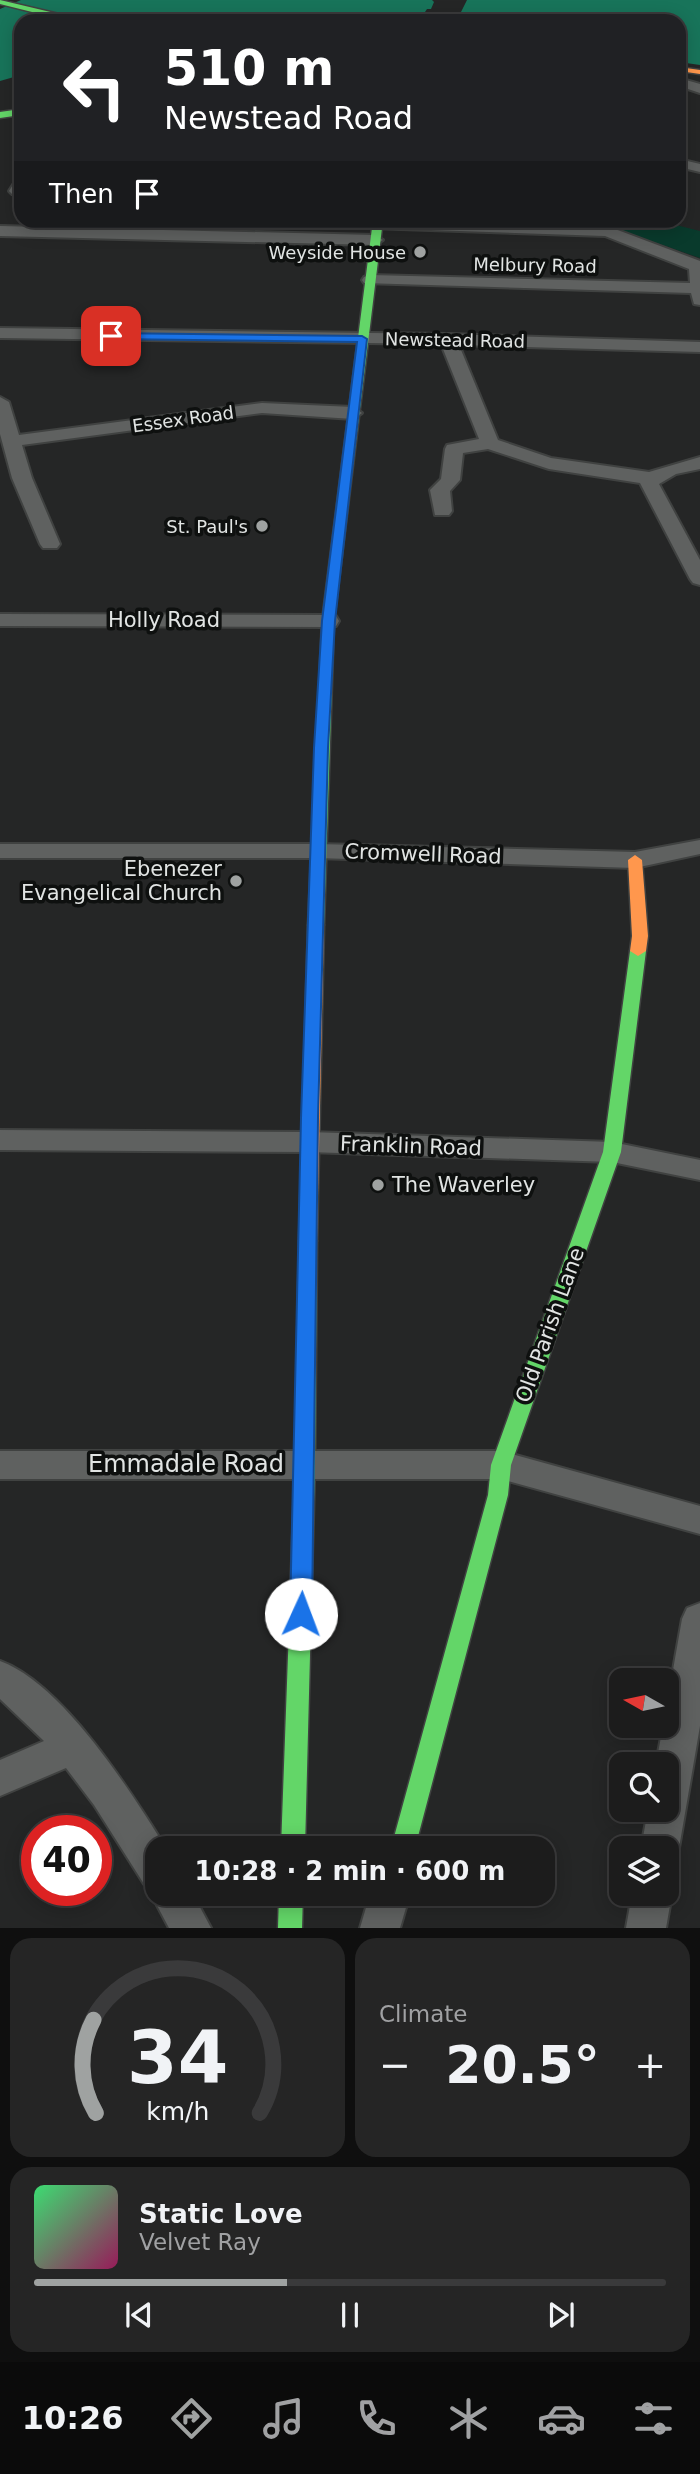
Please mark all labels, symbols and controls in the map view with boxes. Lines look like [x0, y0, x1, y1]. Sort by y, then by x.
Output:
text: 510 m [164, 40, 334, 97]
icon: left [49, 42, 140, 133]
text: Newstead Road [164, 99, 413, 137]
icon: arrive [128, 175, 166, 213]
text: Then [49, 179, 114, 209]
place label: Weyside House [269, 242, 406, 263]
marker: Weyside House [412, 244, 428, 260]
street label: Melbury Road [473, 253, 597, 277]
pin [81, 306, 141, 366]
icon: arrive [92, 317, 130, 355]
street label: Newstead Road [385, 328, 525, 352]
street label: Essex Road [131, 401, 235, 437]
place label: St. Paul's [166, 516, 248, 537]
marker: St. Paul's [254, 518, 270, 534]
street label: Holly Road [108, 608, 220, 632]
street label: Cromwell Road [344, 839, 502, 869]
place label: Ebenezer Evangelical Church [21, 857, 222, 905]
marker: Ebenezer Evangelical Church [228, 873, 244, 889]
street label: Franklin Road [340, 1132, 482, 1160]
place label: The Waverley [391, 1173, 535, 1197]
marker: The Waverley [370, 1177, 386, 1193]
street label: Old Parish Lane [511, 1244, 589, 1406]
street label: Emmadale Road [88, 1450, 284, 1478]
position arrow [264, 1577, 338, 1651]
north arrow [609, 1668, 679, 1738]
map controls [609, 1668, 679, 1906]
button: search [609, 1752, 679, 1822]
speed limit sign: 40 [21, 1815, 112, 1906]
button: layers [609, 1836, 679, 1906]
text: 10:28 · 2 min · 600 m [195, 1856, 505, 1886]
text: Climate [379, 2001, 468, 2027]
text: 34 [127, 2016, 228, 2101]
text: 20.5° [445, 2035, 600, 2095]
text: − [379, 2043, 411, 2087]
text: + [634, 2043, 666, 2087]
text: km/h [146, 2097, 209, 2126]
text: Static Love [139, 2199, 303, 2229]
text: Velvet Ray [139, 2229, 261, 2255]
icon: previous [120, 2296, 158, 2334]
icon: pause [331, 2296, 369, 2334]
icon: next [542, 2296, 580, 2334]
icon: directions [167, 2394, 216, 2443]
icon: music [259, 2394, 308, 2443]
icon: phone [352, 2394, 401, 2443]
icon: climate [444, 2394, 493, 2443]
icon: car [537, 2394, 586, 2443]
icon: filters [629, 2394, 678, 2443]
text: 10:26 [22, 2399, 124, 2437]

